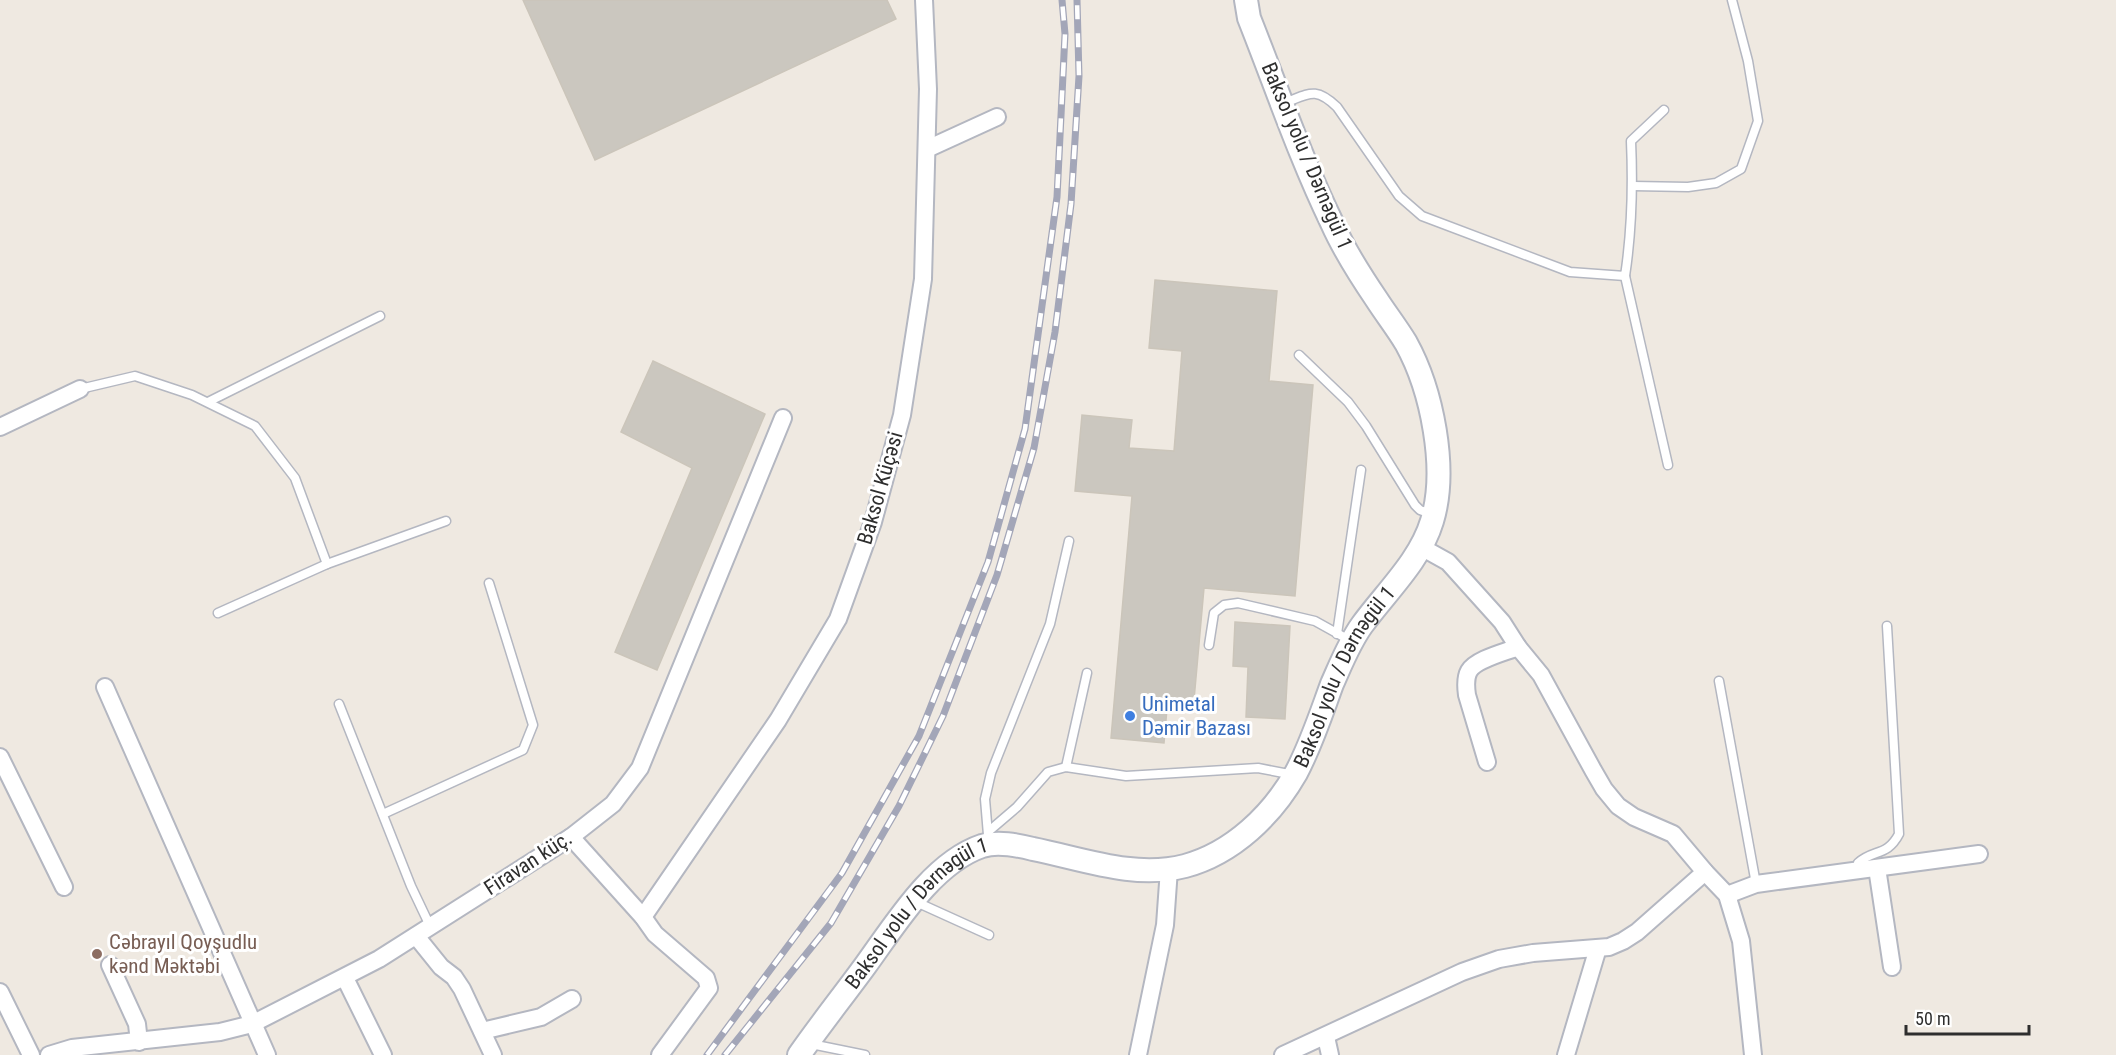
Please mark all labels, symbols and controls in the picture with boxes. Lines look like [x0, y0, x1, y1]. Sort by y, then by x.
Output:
street label: Baksol yolu / Dərnəgül 1 [1257, 59, 1357, 253]
street label: Baksol Küçəsi [852, 429, 908, 547]
street label: Baksol yolu / Dərnəgül 1 [1289, 581, 1400, 771]
place label: Unimetal Dəmir Bazası [1142, 692, 1251, 740]
marker: Unimetal Dəmir Bazası [1123, 709, 1137, 723]
street label: Firavan küç. [480, 826, 576, 900]
street label: Baksol yolu / Dərnəgül 1 [840, 833, 991, 994]
place label: Cəbrayıl Qoyşudlu kənd Məktəbi [109, 930, 257, 978]
marker: Cəbrayıl Qoyşudlu kənd Məktəbi [90, 947, 104, 961]
scale bar [1906, 998, 2029, 1036]
text: 50 m [1915, 1008, 1950, 1029]

